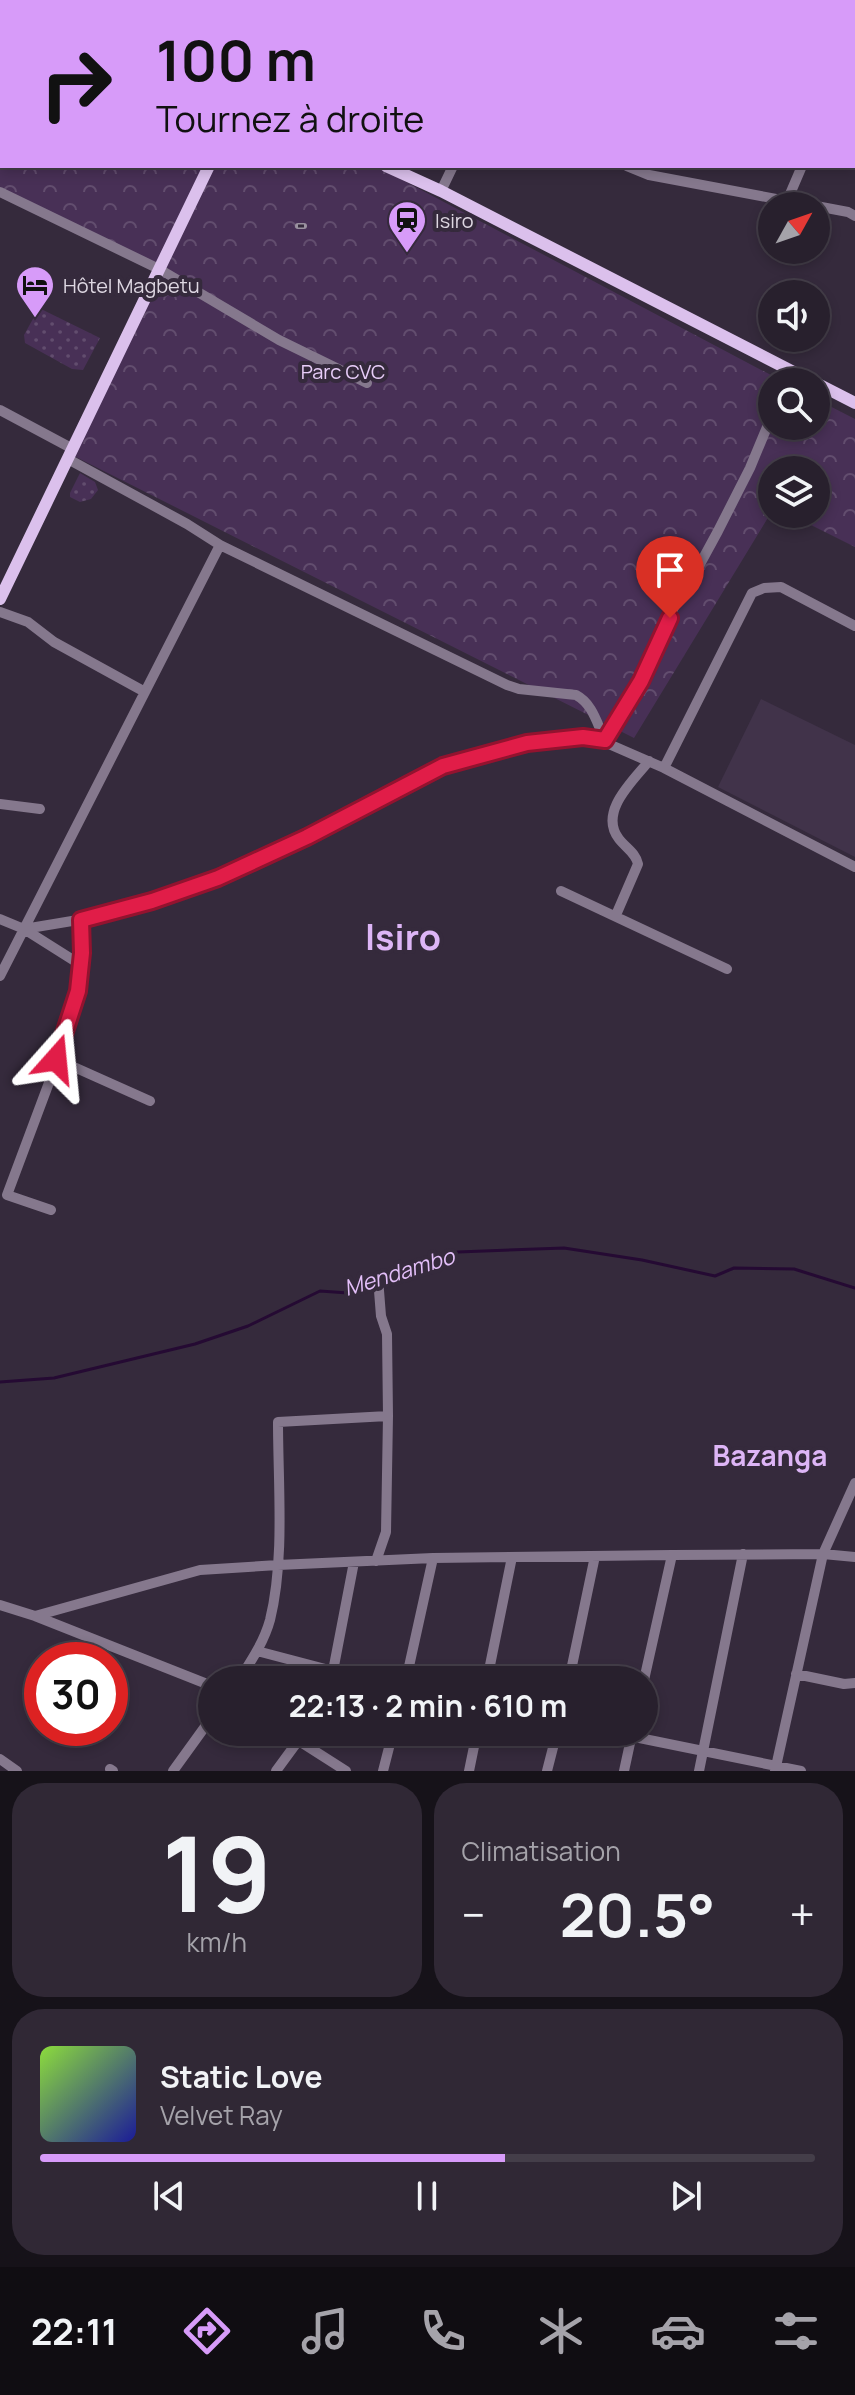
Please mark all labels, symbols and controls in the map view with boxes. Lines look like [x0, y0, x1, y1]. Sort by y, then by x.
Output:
text: 100 m [156, 21, 316, 98]
icon: right [24, 32, 128, 136]
text: Tournez à droite [156, 94, 424, 143]
north arrow [758, 192, 830, 264]
map controls [758, 192, 830, 528]
station icon: Isiro [386, 199, 428, 254]
place label: Isiro [435, 207, 474, 234]
hotel icon: Hôtel Magbetu [14, 264, 56, 319]
place label: Hôtel Magbetu [63, 272, 200, 299]
button: sound [758, 280, 830, 352]
park label: Parc CVC [301, 358, 385, 385]
button: search [758, 368, 830, 440]
button: layers [758, 456, 830, 528]
pin [636, 536, 704, 618]
icon: arrive [648, 548, 692, 592]
district label: Isiro [365, 912, 441, 961]
position arrow [14, 1017, 98, 1101]
water label: Mendambo [340, 1240, 460, 1303]
district label: Bazanga [713, 1436, 827, 1474]
speed limit sign: 30 [24, 1642, 128, 1746]
text: 22:13 · 2 min · 610 m [289, 1685, 567, 1726]
text: 19 [162, 1801, 272, 1943]
text: Climatisation [462, 1833, 621, 1869]
text: 20.5° [560, 1873, 715, 1955]
text: − [462, 1884, 485, 1944]
text: + [790, 1884, 815, 1944]
text: km/h [187, 1924, 247, 1960]
text: Static Love [160, 2056, 323, 2097]
text: Velvet Ray [160, 2097, 283, 2133]
icon: previous [147, 2174, 191, 2218]
icon: pause [405, 2174, 449, 2218]
icon: next [664, 2174, 708, 2218]
icon: directions [179, 2303, 235, 2359]
icon: music [297, 2303, 353, 2359]
icon: phone [415, 2303, 471, 2359]
icon: climate [533, 2303, 589, 2359]
icon: car [650, 2303, 706, 2359]
icon: filters [768, 2303, 824, 2359]
text: 22:11 [31, 2307, 118, 2356]

